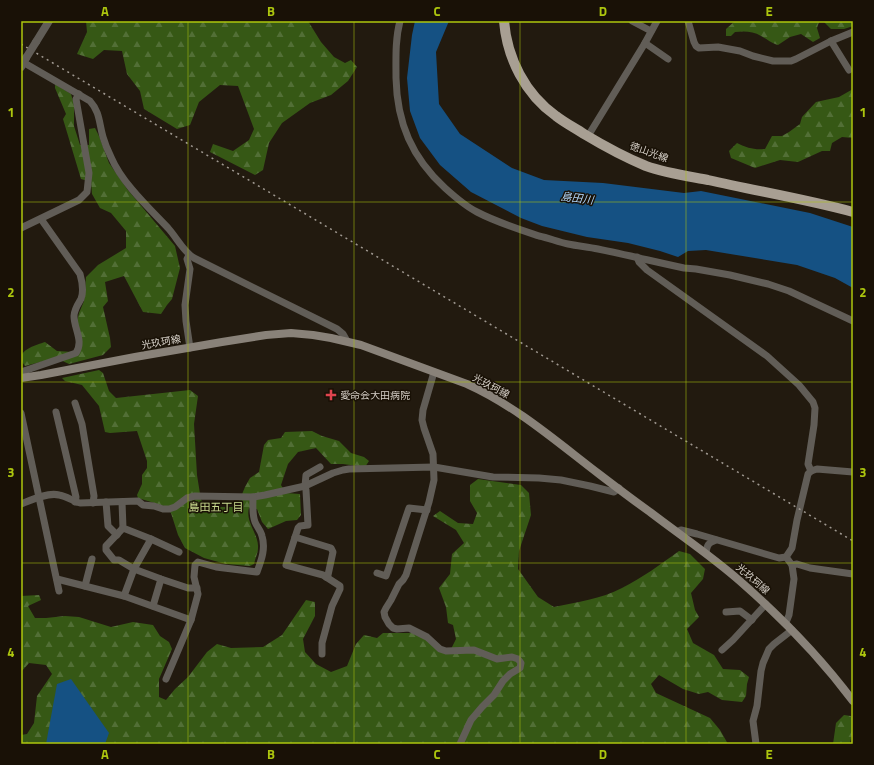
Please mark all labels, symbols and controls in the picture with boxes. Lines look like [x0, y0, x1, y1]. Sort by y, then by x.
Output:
text: A [101, 1, 109, 21]
text: B [267, 1, 275, 21]
text: C [433, 1, 441, 21]
text: D [599, 1, 607, 21]
text: E [765, 1, 773, 21]
text: 1 [7, 102, 15, 122]
text: 1 [859, 102, 867, 122]
street label: 徳山光線 [628, 138, 670, 166]
water label: 島田川 [560, 188, 595, 208]
text: 2 [7, 282, 15, 302]
text: 2 [859, 282, 867, 302]
street label: 光玖珂線 [140, 331, 182, 353]
street label: 光玖珂線 [470, 370, 512, 402]
place label: 愛命会大田病院 [340, 388, 410, 403]
marker: 愛命会大田病院 [325, 389, 337, 401]
text: 3 [7, 462, 15, 482]
text: 3 [859, 462, 867, 482]
district label: 島田五丁目 [189, 499, 244, 515]
street label: 光玖珂線 [733, 560, 773, 598]
text: 4 [7, 642, 15, 662]
text: 4 [859, 642, 867, 662]
text: A [101, 744, 109, 764]
text: B [267, 744, 275, 764]
text: C [433, 744, 441, 764]
text: D [599, 744, 607, 764]
text: E [765, 744, 773, 764]

